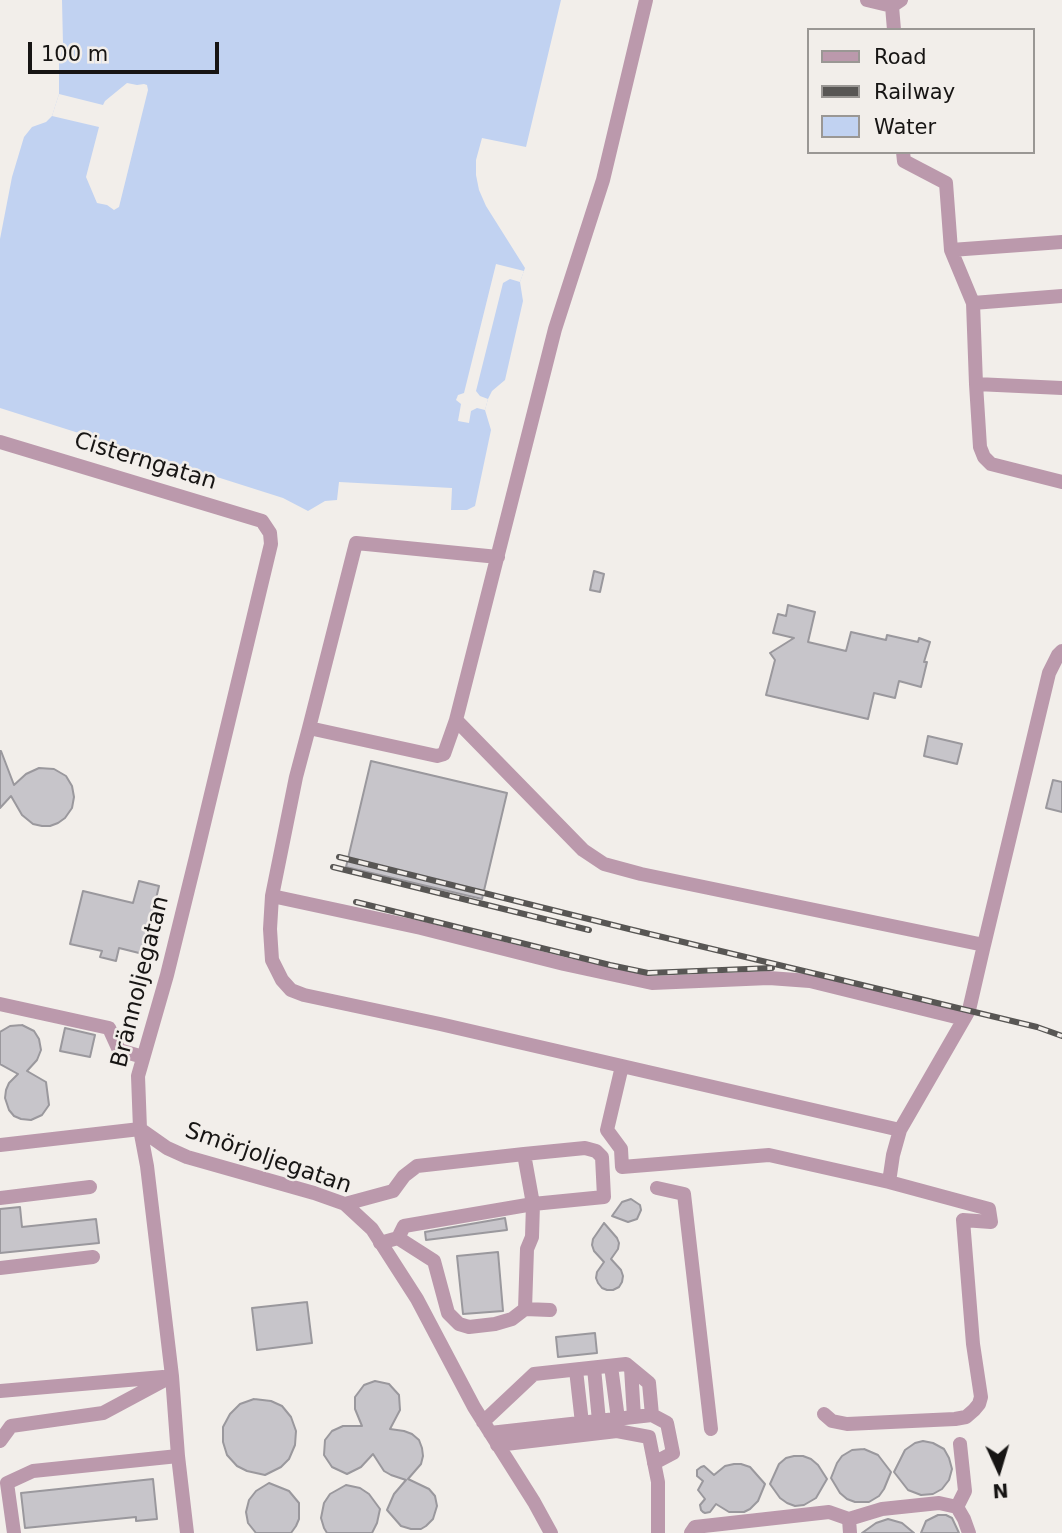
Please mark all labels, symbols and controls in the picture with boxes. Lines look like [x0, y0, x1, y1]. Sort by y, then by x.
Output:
scale bar [32, 28, 222, 72]
legend [806, 28, 1034, 154]
text: 100 m [41, 42, 108, 66]
text: Road [874, 45, 927, 69]
text: Railway [874, 80, 955, 104]
text: Water [874, 115, 936, 139]
street label: Cisterngatan [70, 427, 220, 497]
street label: Brännoljegatan [106, 893, 176, 1071]
street label: Smörjoljegatan [181, 1118, 355, 1200]
north arrow [964, 1435, 1034, 1505]
text: N [992, 1479, 1009, 1502]

